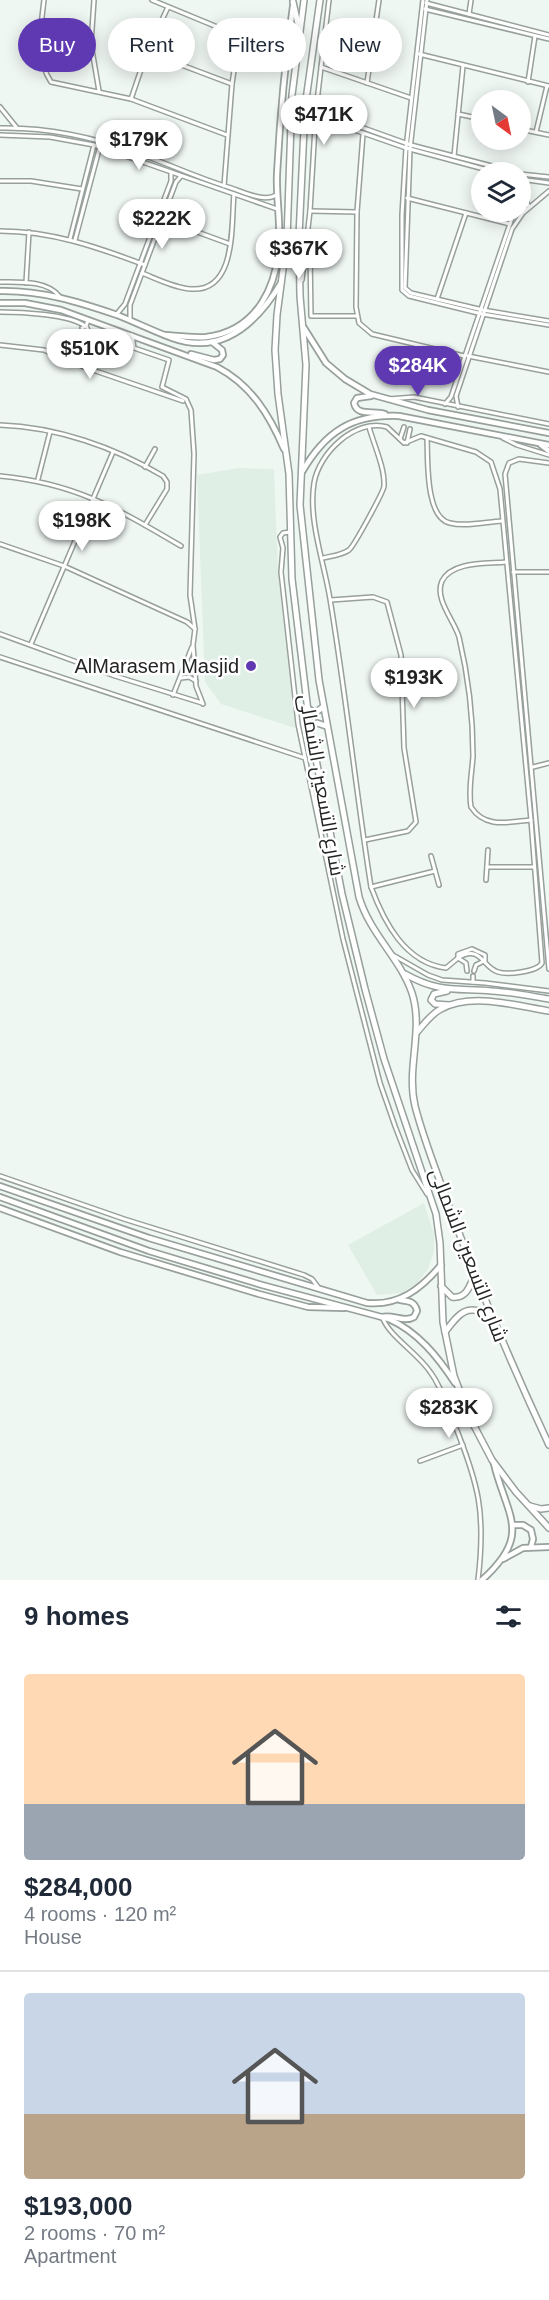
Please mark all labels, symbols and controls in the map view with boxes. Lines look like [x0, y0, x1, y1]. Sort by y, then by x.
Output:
chip: Buy [18, 18, 96, 72]
chip: Rent [108, 18, 195, 72]
chip: Filters [207, 18, 306, 72]
chip: New [318, 18, 402, 72]
north arrow [471, 90, 531, 150]
map controls [471, 90, 531, 222]
pin: $471K [282, 95, 366, 146]
text: $471K [295, 103, 353, 125]
pin: $179K [97, 120, 181, 171]
text: $179K [110, 128, 168, 150]
button: layers [471, 162, 531, 222]
pin: $222K [120, 199, 204, 250]
text: $222K [133, 207, 191, 229]
pin: $367K [257, 229, 341, 280]
text: $367K [270, 237, 328, 259]
pin: $510K [48, 329, 132, 380]
text: $510K [61, 337, 119, 359]
pin: $284K [376, 346, 460, 397]
text: $284K [389, 354, 447, 376]
pin: $198K [40, 501, 124, 552]
text: $198K [53, 509, 111, 531]
place label: AlMarasem Masjid [75, 655, 239, 677]
pin: $193K [372, 658, 456, 709]
marker: AlMarasem Masjid [244, 659, 258, 673]
text: $193K [385, 666, 443, 688]
street label: شارع التسعين الشمالى [292, 692, 349, 878]
street label: شارع التسعين الشمالى [423, 1165, 512, 1346]
pin: $283K [407, 1388, 491, 1439]
text: $283K [420, 1396, 478, 1418]
icon: filters [492, 1600, 525, 1633]
text: 9 homes [24, 1601, 130, 1631]
icon: home [221, 1713, 329, 1821]
text: $284,000 [24, 1872, 132, 1902]
text: 4 rooms · 120 m² [24, 1903, 176, 1925]
text: House [24, 1926, 82, 1948]
icon: home [221, 2032, 329, 2140]
text: $193,000 [24, 2191, 132, 2221]
text: 2 rooms · 70 m² [24, 2222, 165, 2244]
text: Apartment [24, 2245, 116, 2267]

